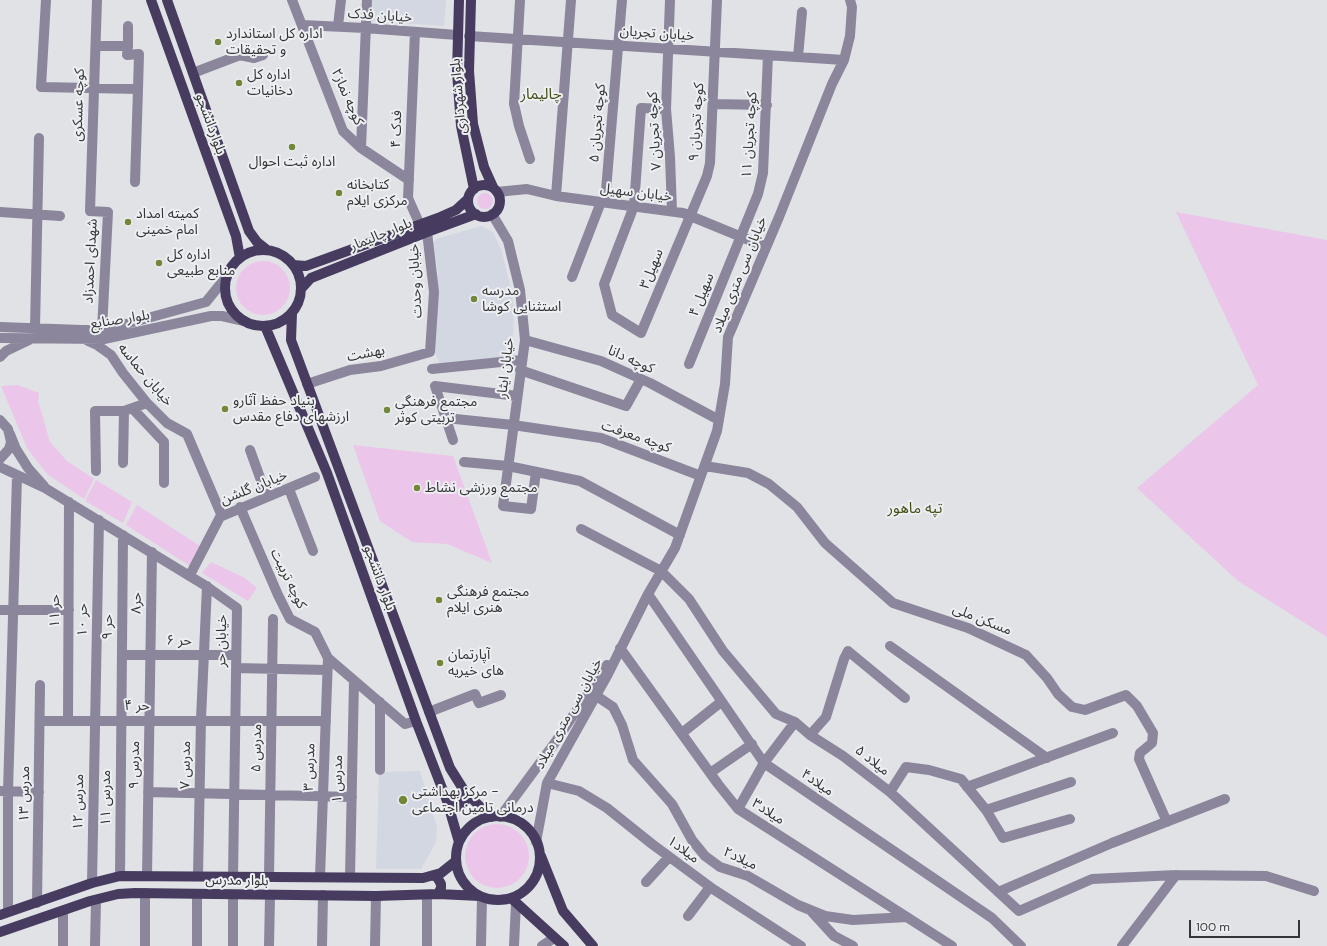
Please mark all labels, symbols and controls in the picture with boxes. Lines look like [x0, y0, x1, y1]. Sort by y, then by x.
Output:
street label: خیابان فدک [347, 5, 413, 27]
street label: خیابان تجریان [619, 23, 695, 45]
place label: اداره کل استاندارد و تحقیقات [226, 26, 323, 58]
marker: اداره کل استاندارد و تحقیقات [213, 37, 223, 47]
street label: بلوار شهرداری [447, 58, 471, 134]
street label: کوچه نماز۲ [327, 66, 367, 128]
place label: اداره کل دخانیات [247, 67, 293, 100]
street label: کوچه عسکری [69, 68, 89, 142]
marker: اداره کل دخانیات [234, 78, 244, 88]
street label: کوچه تجریان ۹ [686, 82, 708, 162]
street label: کوچه تجریان ۵ [586, 83, 610, 163]
district label: چالیمار [520, 86, 562, 104]
street label: بلواردانشجو [191, 91, 229, 157]
street label: کوچه تجریان ۷ [645, 91, 665, 171]
street label: کوچه تجریان ۱۱ [739, 91, 761, 179]
street label: فدک ۴ [388, 110, 406, 148]
marker: اداره ثبت احوال [287, 142, 297, 152]
place label: اداره ثبت احوال [249, 154, 335, 170]
place label: کتابخانه مرکزی ایلام [347, 177, 408, 210]
street label: خیابان سهیل [599, 180, 673, 206]
marker: کتابخانه مرکزی ایلام [334, 188, 344, 198]
place label: کمیته امداد امام خمینی [136, 206, 199, 238]
street label: خیابان سی متری میلاد [709, 214, 771, 336]
street label: بلوار چالیمار [348, 215, 414, 255]
marker: کمیته امداد امام خمینی [123, 217, 133, 227]
street label: شهدای احمدزاد [80, 218, 102, 304]
street label: خیابان وحدت [406, 243, 426, 319]
place label: اداره کل منابع طبیعی [167, 247, 235, 280]
street label: سهیل۳ [636, 247, 668, 291]
marker: اداره کل منابع طبیعی [154, 258, 164, 268]
street label: سهیل ۴ [686, 271, 718, 319]
place label: مدرسه استثنایی کوشا [482, 283, 561, 316]
marker: مدرسه استثنایی کوشا [469, 294, 479, 304]
street label: بلوار صنایع [89, 307, 151, 333]
street label: خیابان ایثار [494, 337, 518, 399]
street label: خیابان حماسه [114, 340, 176, 410]
street label: بهشت [346, 342, 386, 366]
street label: کوچه دانا [605, 342, 657, 378]
place label: بنیاد حفظ آثارو ارزشهای دفاع مقدس [233, 393, 349, 426]
place label: مجتمع فرهنگی تربیتی کوثر [395, 394, 477, 426]
marker: بنیاد حفظ آثارو ارزشهای دفاع مقدس [220, 404, 230, 414]
marker: مجتمع فرهنگی تربیتی کوثر [382, 405, 392, 415]
street label: کوچه معرفت [599, 417, 673, 457]
street label: خیابان گلشن [218, 467, 290, 509]
place label: مجتمع ورزشی نشاط [425, 480, 538, 496]
marker: مجتمع ورزشی نشاط [412, 483, 422, 493]
district label: تپه ماهور [888, 500, 942, 518]
street label: بلوار دانشجو [359, 543, 399, 613]
street label: کوچه تربیت [266, 546, 310, 612]
place label: مجتمع فرهنگی هنری ایلام [447, 584, 529, 616]
street label: حر۸ [128, 592, 146, 614]
street label: حر ۱۱ [47, 594, 63, 628]
marker: مجتمع فرهنگی هنری ایلام [434, 595, 444, 605]
street label: مسکن ملی [950, 601, 1014, 639]
street label: حر ۱۰ [74, 603, 92, 637]
street label: حر ۹ [100, 614, 116, 640]
street label: خیابان حر [213, 615, 231, 667]
street label: حر ۶ [166, 633, 192, 649]
place label: آپارتمان های خیریه [448, 647, 504, 680]
street label: خیابان سی متری میلاد [532, 656, 606, 772]
marker: آپارتمان های خیریه [435, 658, 445, 668]
street label: حر ۴ [124, 698, 150, 714]
street label: مدرس ۵ [248, 724, 266, 772]
street label: مدرس ۹ [126, 741, 144, 789]
street label: مدرس ۷ [177, 741, 195, 789]
street label: میلاد ۵ [851, 742, 893, 780]
street label: مدرس ۳ [301, 743, 319, 791]
street label: مدرس ۱ [329, 755, 347, 803]
street label: مدرس ۱۳ [16, 766, 34, 822]
street label: میلاد۴ [798, 766, 836, 800]
street label: مدرس ۱۱ [98, 770, 114, 826]
street label: مدرس ۱۲ [70, 774, 88, 830]
place label: مرکز بهداشتی - درمانی تامین اجتماعی [412, 784, 534, 816]
marker: مرکز بهداشتی - درمانی تامین اجتماعی [397, 794, 409, 806]
street label: میلاد۳ [748, 795, 788, 829]
street label: میلاد۱ [664, 833, 702, 867]
street label: میلاد۲ [720, 844, 760, 874]
street label: بلوار مدرس [205, 872, 269, 890]
scale bar [1191, 912, 1302, 938]
text: 100 m [1196, 919, 1230, 935]

